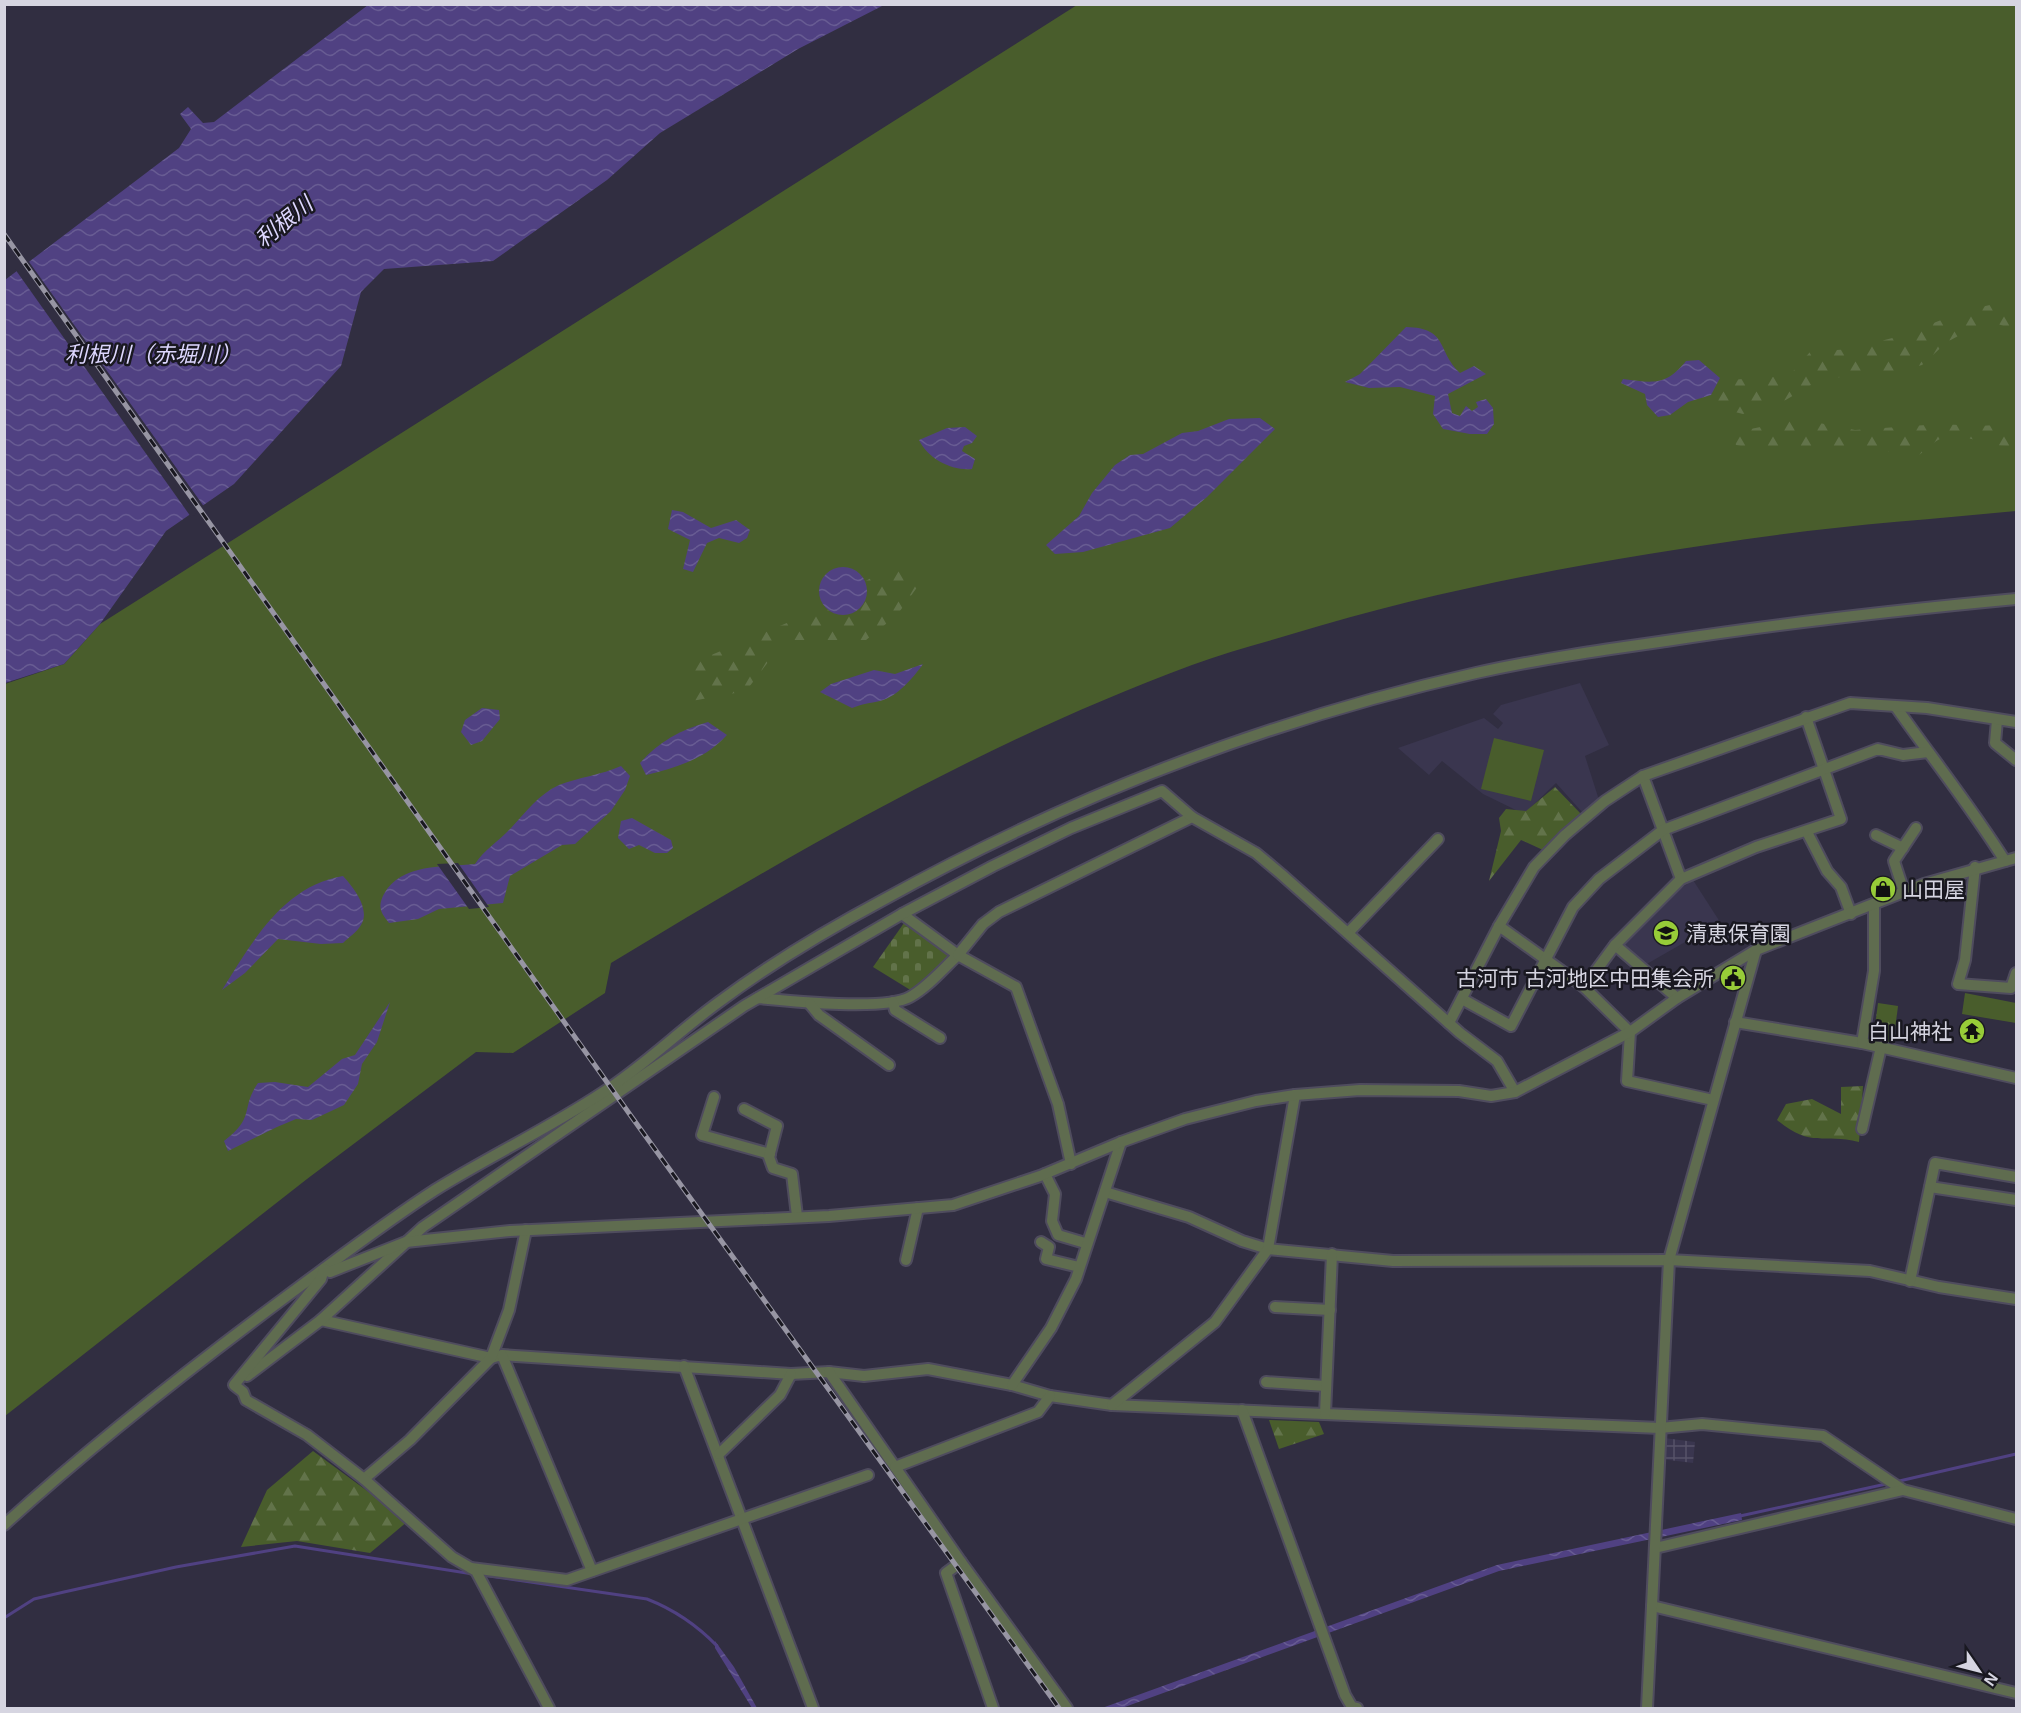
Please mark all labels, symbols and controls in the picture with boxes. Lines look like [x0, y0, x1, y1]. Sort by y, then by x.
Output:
water label: 利根川 [250, 190, 319, 252]
water label: 利根川（赤堀川） [65, 342, 241, 367]
shop icon: 山田屋 [1868, 874, 1898, 904]
place label: 山田屋 [1902, 878, 1965, 901]
school or university icon: 清恵保育園 [1651, 918, 1681, 948]
place label: 清恵保育園 [1686, 922, 1791, 945]
public building icon: 古河市 古河地区中田集会所 [1718, 963, 1748, 993]
place label: 古河市 古河地区中田集会所 [1456, 967, 1714, 990]
temple icon: 白山神社 [1957, 1016, 1987, 1046]
place label: 白山神社 [1868, 1020, 1952, 1043]
north arrow [1949, 1641, 2009, 1701]
text: N [1981, 1670, 2001, 1689]

